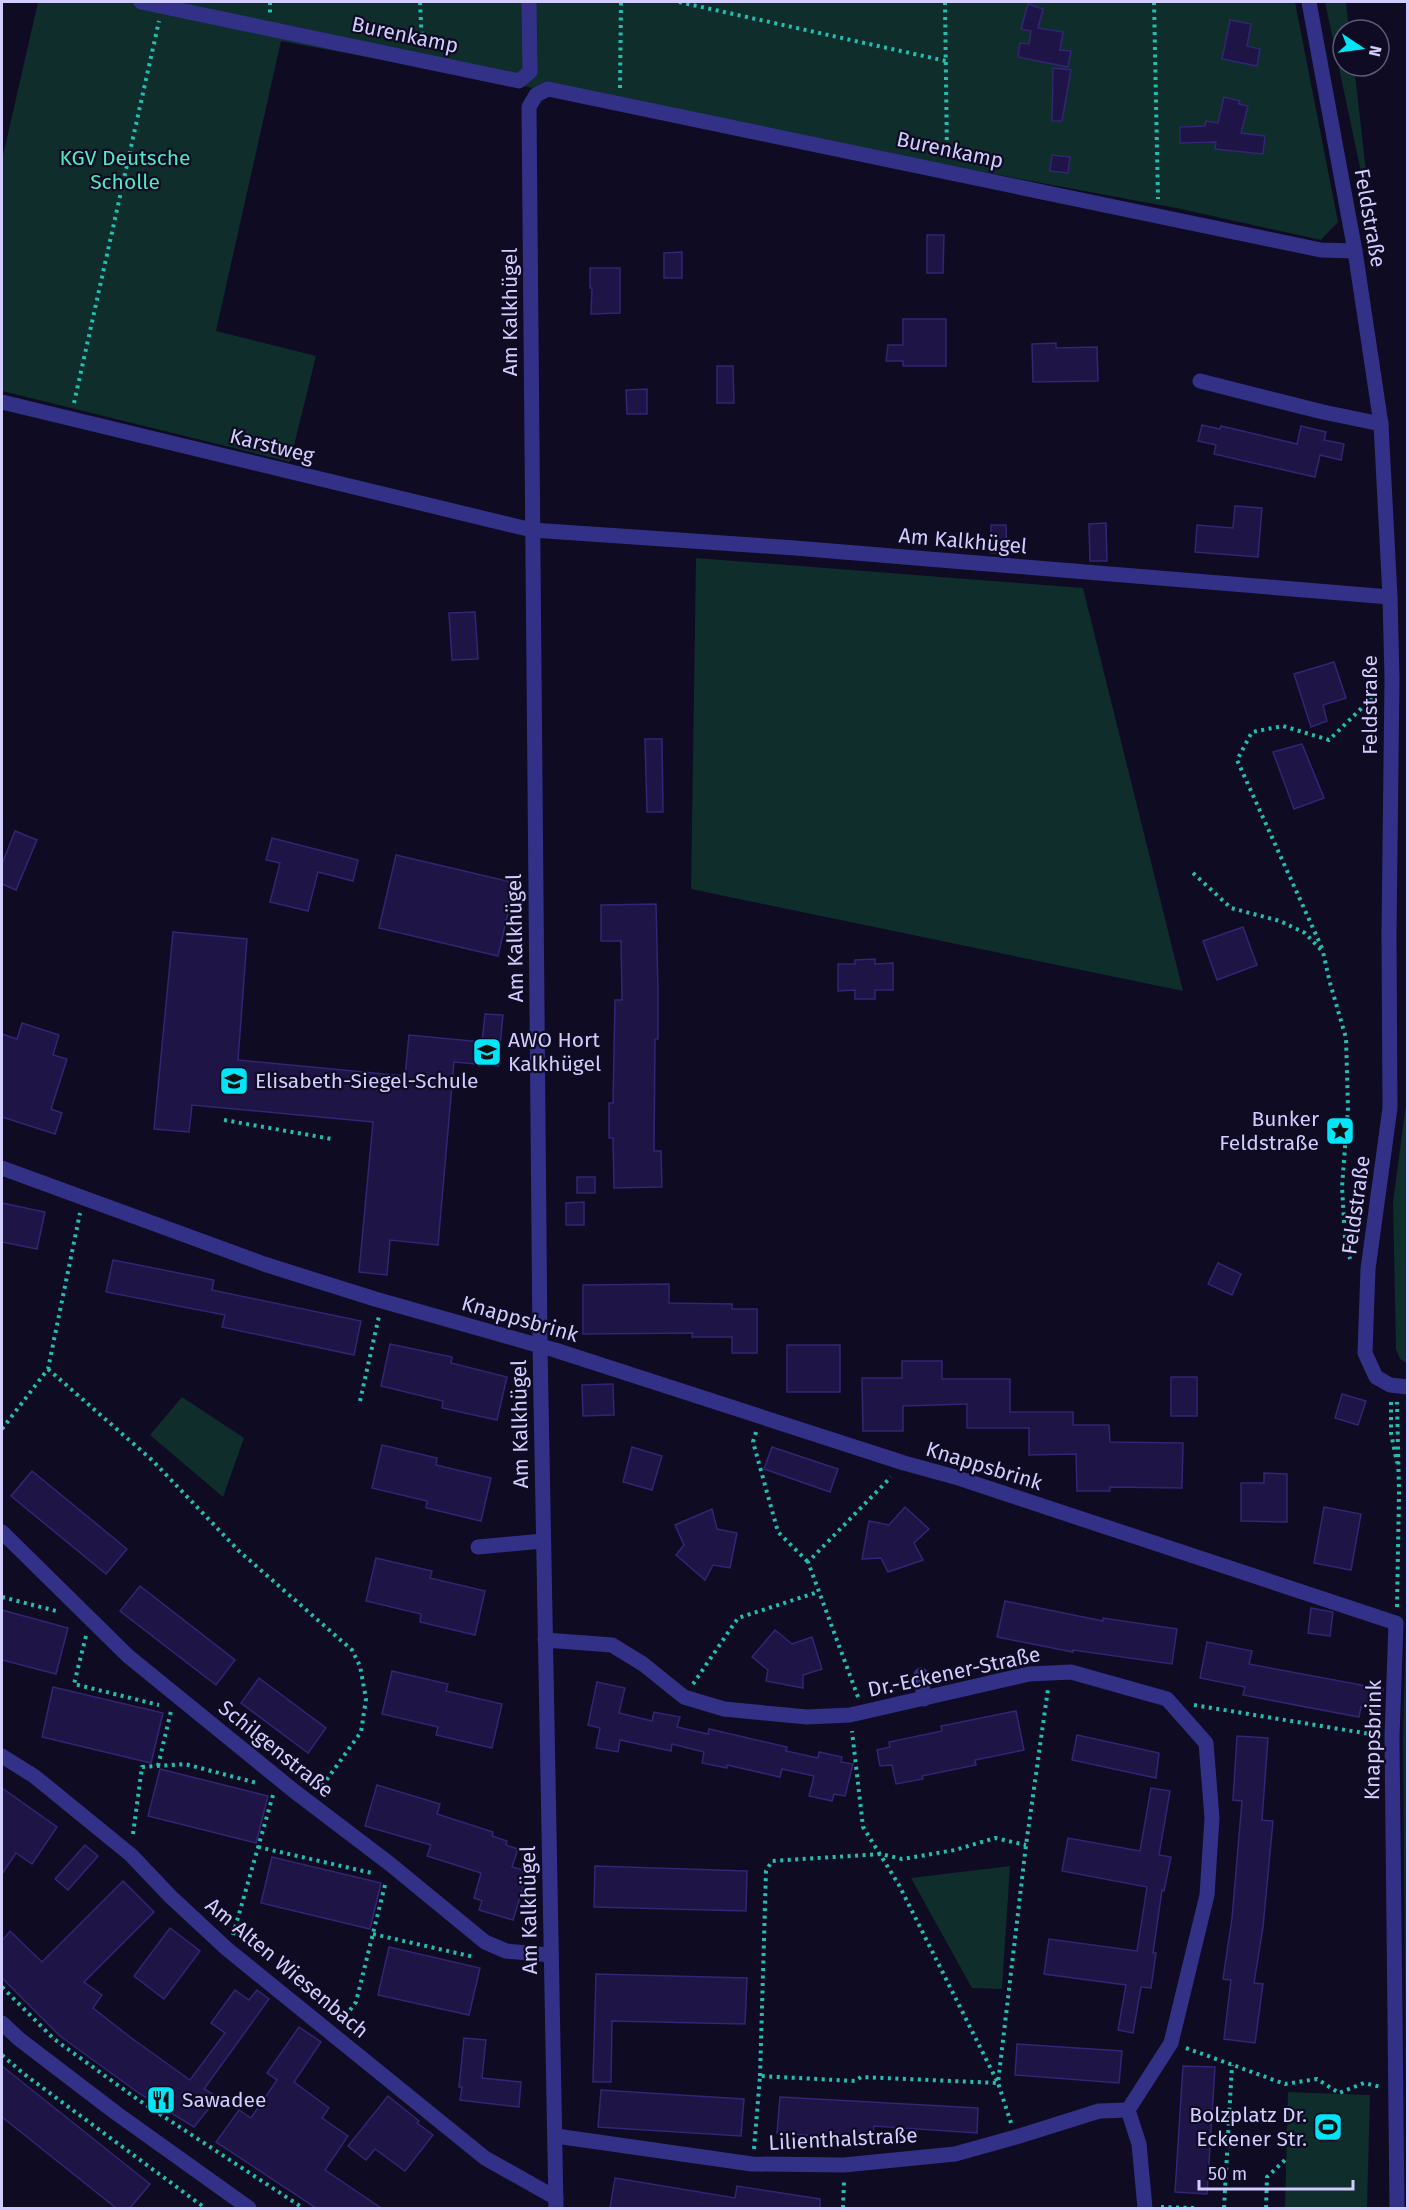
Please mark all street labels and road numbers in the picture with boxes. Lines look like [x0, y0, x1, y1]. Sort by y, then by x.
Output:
street label: Burenkamp [349, 11, 461, 59]
street label: Burenkamp [894, 126, 1006, 174]
street label: Feldstraße [1349, 167, 1391, 269]
street label: Am Kalkhügel [497, 248, 523, 376]
street label: Karstweg [227, 423, 317, 469]
street label: Am Kalkhügel [898, 522, 1028, 560]
street label: Feldstraße [1357, 655, 1383, 755]
street label: Am Kalkhügel [501, 873, 529, 1003]
street label: Feldstraße [1336, 1154, 1376, 1256]
street label: Knappsbrink [459, 1290, 582, 1348]
street label: Am Kalkhügel [506, 1359, 534, 1489]
street label: Knappsbrink [923, 1436, 1046, 1496]
street label: Dr.-Eckener-Straße [865, 1641, 1043, 1703]
street label: Knappsbrink [1359, 1679, 1387, 1800]
street label: Schilgenstraße [213, 1695, 339, 1803]
street label: Am Kalkhügel [515, 1845, 543, 1975]
street label: Am Alten Wiesenbach [200, 1892, 374, 2044]
street label: Lilienthalstraße [768, 2122, 918, 2156]

